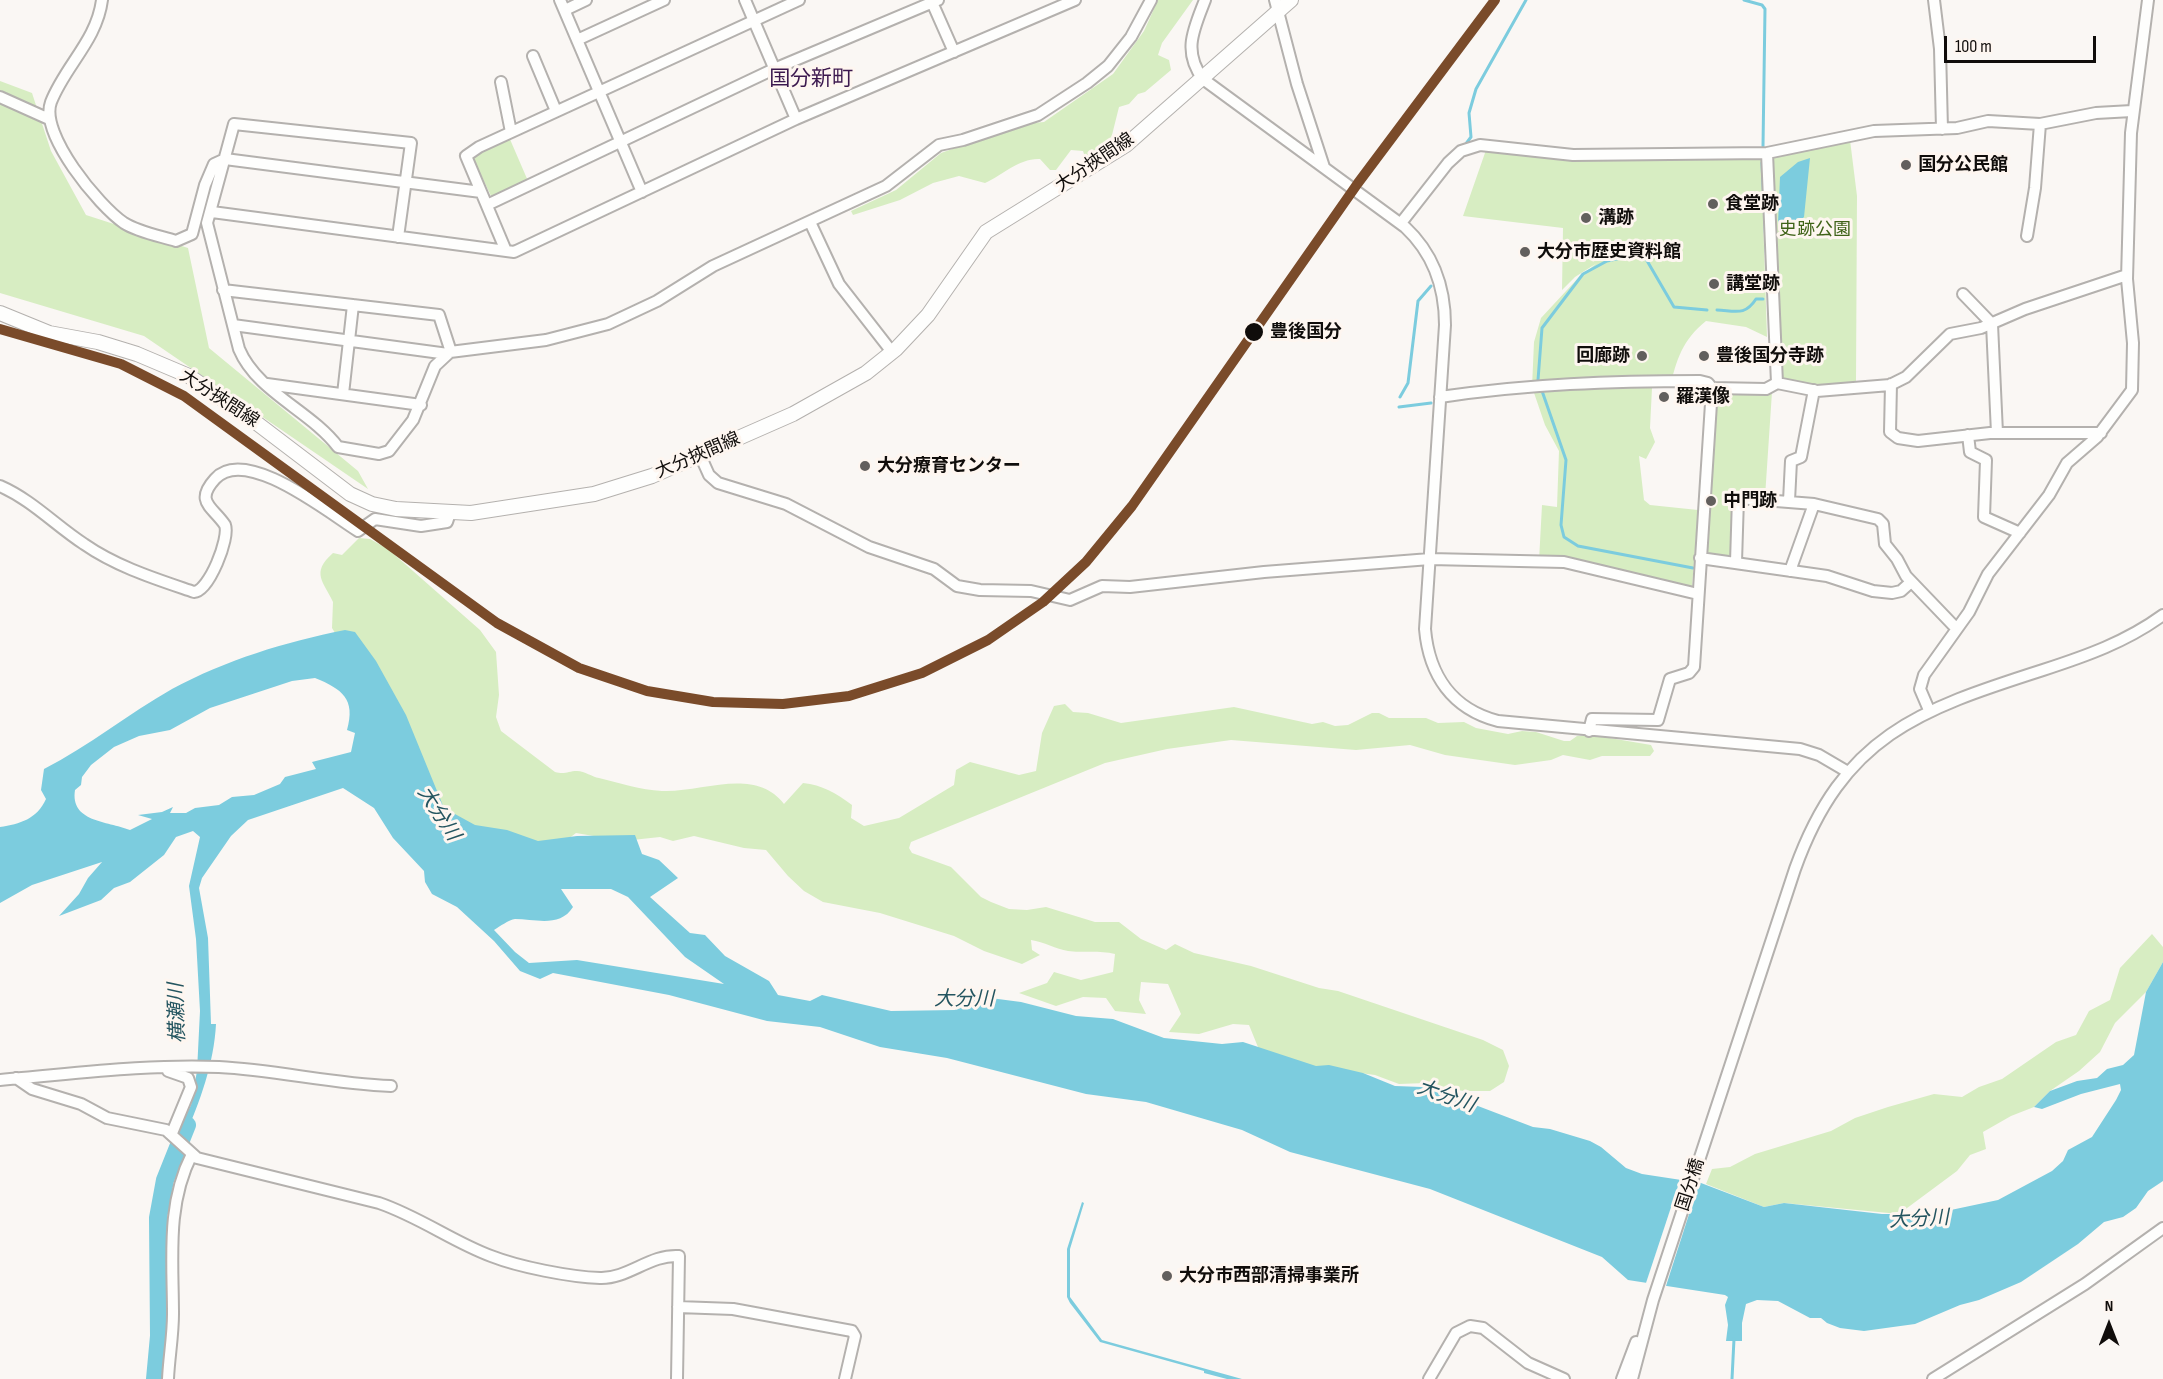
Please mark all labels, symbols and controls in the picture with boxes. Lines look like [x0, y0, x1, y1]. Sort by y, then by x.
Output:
scale bar [1947, 24, 2098, 62]
text: 100 m [1955, 36, 1992, 57]
district label: 国分新町 [769, 67, 853, 93]
street label: 大分挾間線 [1052, 129, 1138, 197]
place label: 国分公民館 [1918, 154, 2008, 176]
marker: 国分公民館 [1899, 158, 1913, 172]
place label: 食堂跡 [1725, 193, 1779, 215]
marker: 食堂跡 [1706, 197, 1720, 211]
place label: 溝跡 [1598, 207, 1634, 229]
marker: 溝跡 [1579, 211, 1593, 225]
park label: 史跡公園 [1779, 219, 1851, 241]
place label: 大分市歴史資料館 [1537, 241, 1681, 263]
marker: 大分市歴史資料館 [1518, 245, 1532, 259]
place label: 講堂跡 [1726, 273, 1780, 295]
marker: 講堂跡 [1707, 277, 1721, 291]
marker: 豊後国分 [1243, 321, 1265, 343]
place label: 豊後国分 [1270, 321, 1342, 343]
place label: 回廊跡 [1576, 345, 1630, 367]
place label: 豊後国分寺跡 [1716, 345, 1824, 367]
marker: 回廊跡 [1635, 349, 1649, 363]
marker: 豊後国分寺跡 [1697, 349, 1711, 363]
street label: 大分挾間線 [175, 365, 263, 433]
place label: 羅漢像 [1676, 386, 1730, 408]
marker: 羅漢像 [1657, 390, 1671, 404]
street label: 大分挾間線 [652, 428, 744, 484]
place label: 大分療育センター [877, 455, 1021, 477]
marker: 大分療育センター [858, 459, 872, 473]
place label: 中門跡 [1723, 490, 1777, 512]
marker: 中門跡 [1704, 494, 1718, 508]
water label: 大分川 [412, 782, 464, 846]
water label: 横瀬川 [165, 983, 191, 1043]
water label: 大分川 [934, 988, 994, 1012]
water label: 大分川 [1414, 1076, 1478, 1118]
street label: 国分橋 [1672, 1156, 1710, 1214]
water label: 大分川 [1888, 1206, 1950, 1234]
place label: 大分市西部清掃事業所 [1179, 1265, 1359, 1287]
marker: 大分市西部清掃事業所 [1160, 1269, 1174, 1283]
north arrow [2079, 1295, 2139, 1355]
text: N [2105, 1297, 2113, 1316]

